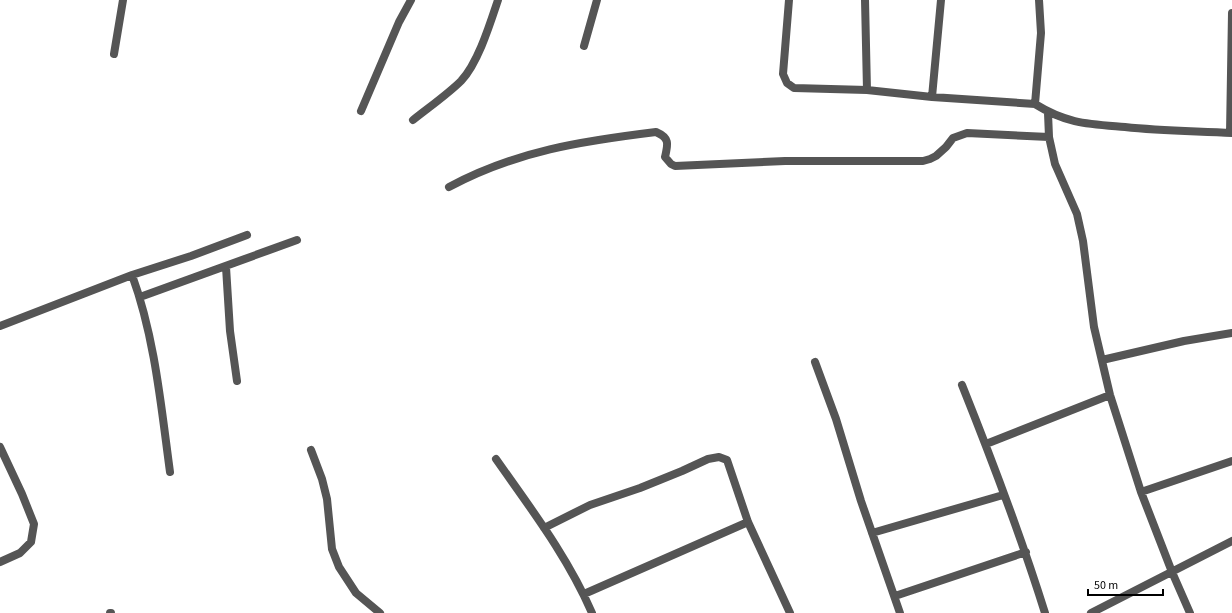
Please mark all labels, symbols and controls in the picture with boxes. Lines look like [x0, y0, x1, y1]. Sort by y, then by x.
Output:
scale bar [1088, 571, 1163, 597]
text: 50 m [1094, 577, 1118, 594]

